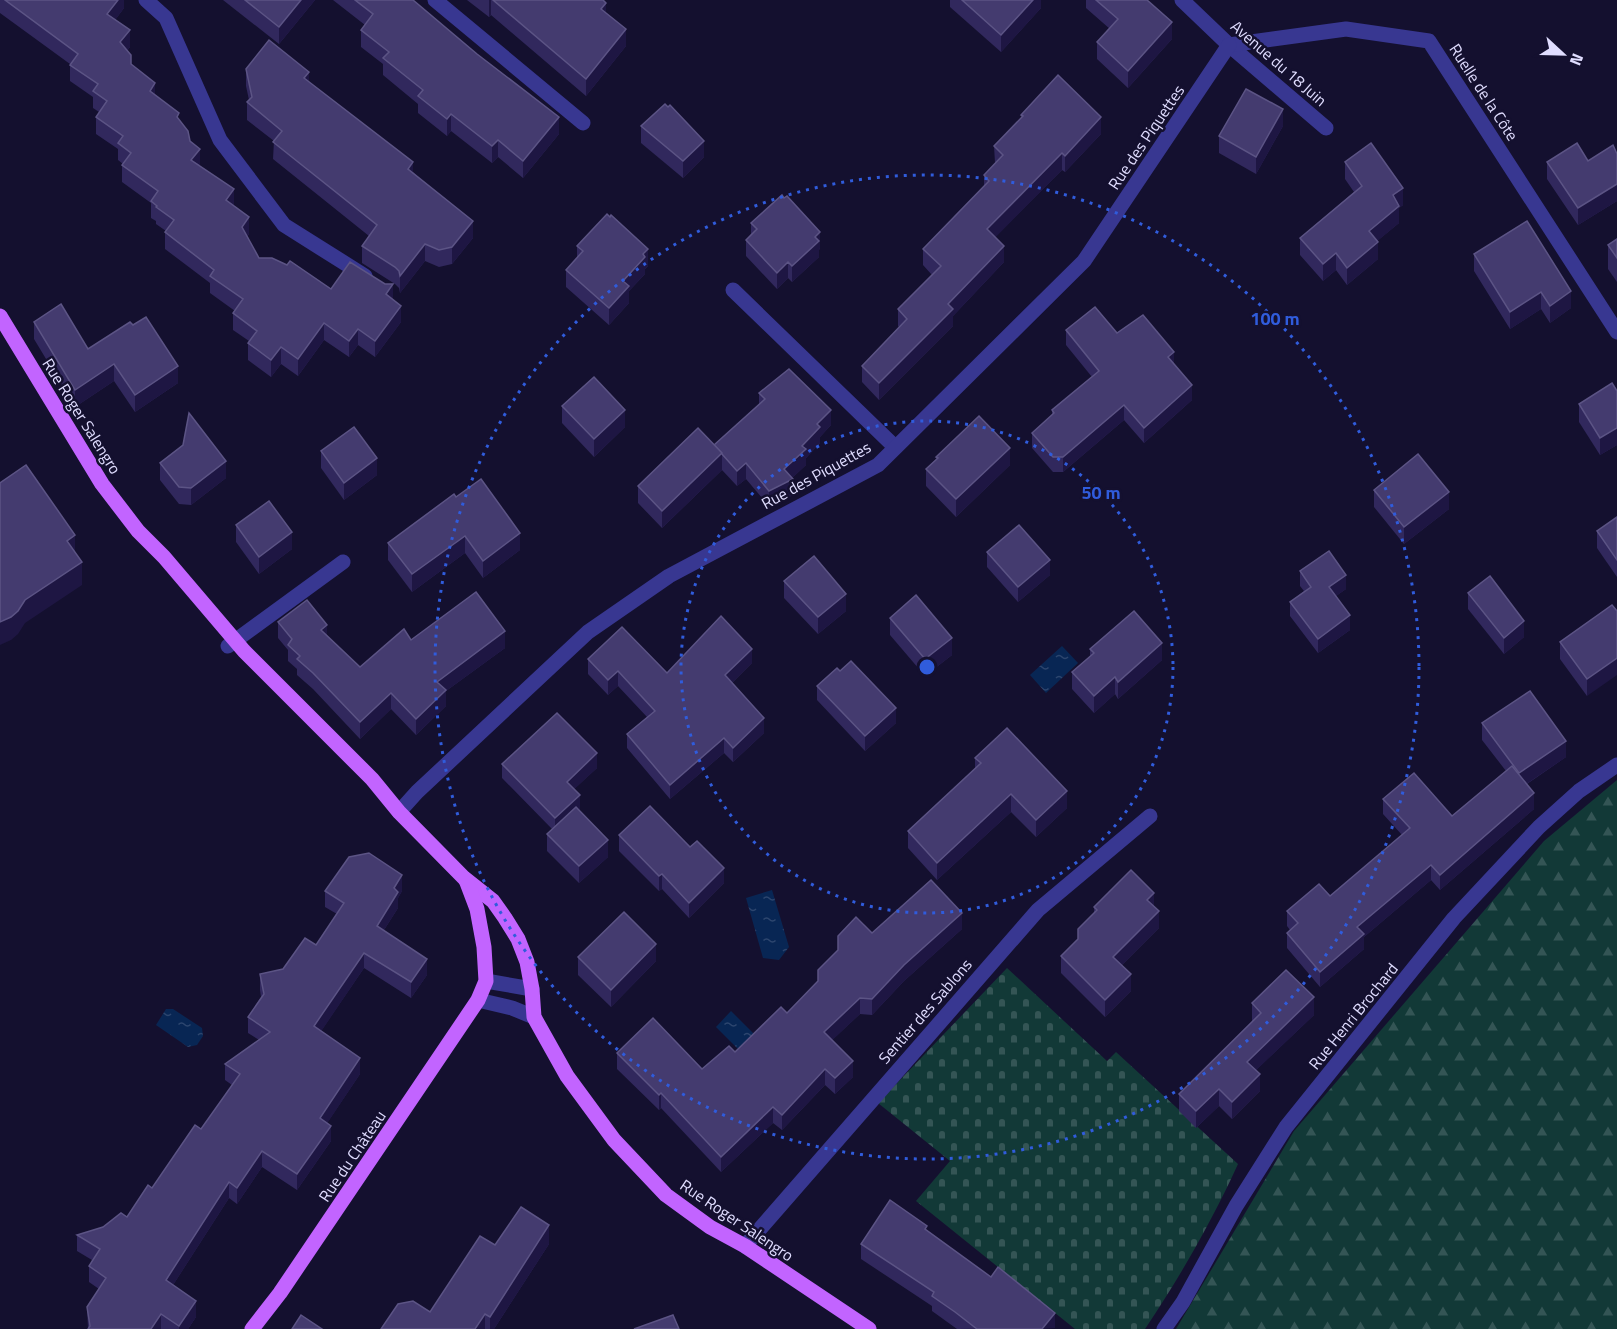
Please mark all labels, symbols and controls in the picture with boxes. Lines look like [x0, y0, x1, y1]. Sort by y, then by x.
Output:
street label: Avenue du 18 Juin [1226, 14, 1332, 112]
north arrow [1533, 24, 1593, 84]
street label: Ruelle de la Côte [1444, 39, 1524, 145]
text: N [1564, 50, 1590, 69]
street label: Rue des Piquettes [1102, 80, 1190, 194]
text: 100 m [1250, 305, 1300, 332]
street label: Rue Roger Salengro [37, 353, 127, 479]
street label: Rue des Piquettes [757, 435, 875, 515]
text: 50 m [1081, 479, 1121, 506]
centre of rings [917, 657, 937, 677]
street label: Sentier des Sablons [873, 953, 977, 1069]
street label: Rue Henri Brochard [1302, 958, 1404, 1074]
street label: Rue du Château [312, 1105, 392, 1207]
street label: Rue Roger Salengro [675, 1173, 799, 1267]

